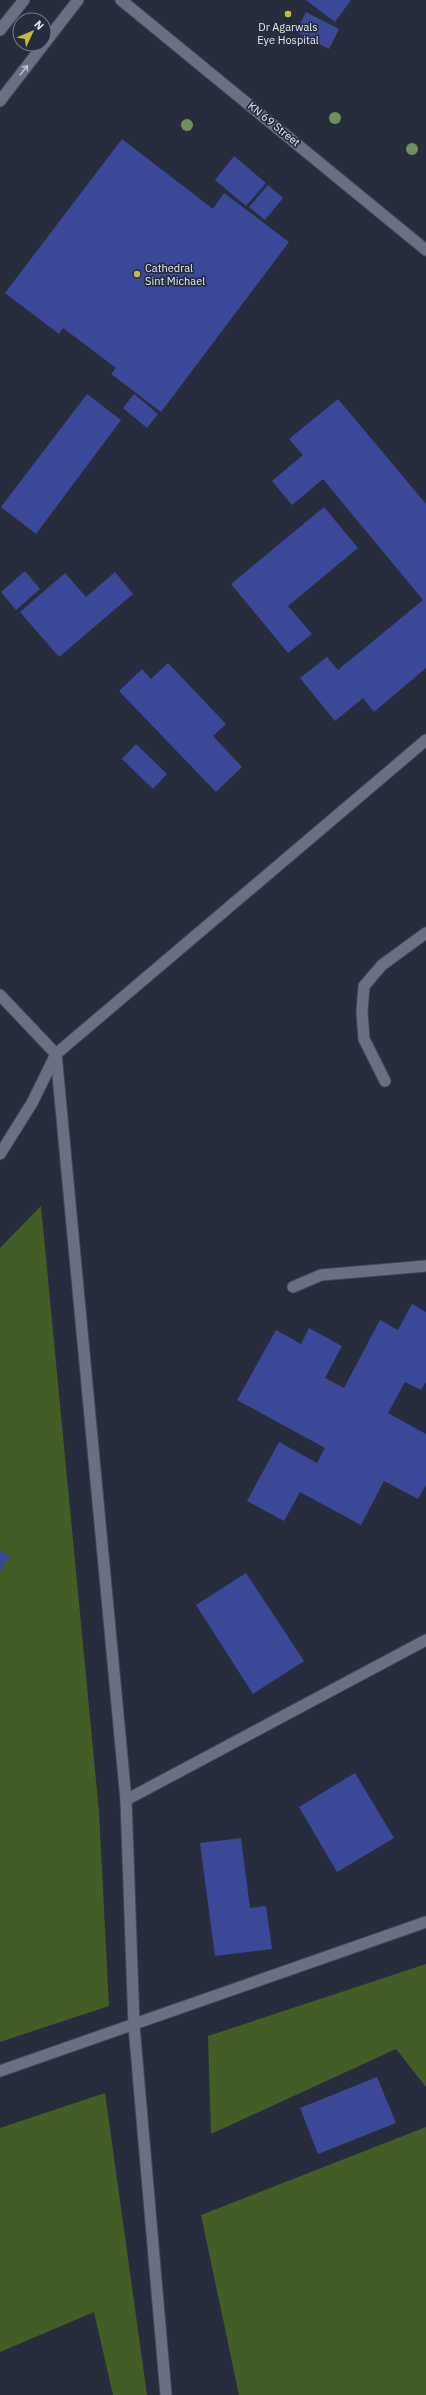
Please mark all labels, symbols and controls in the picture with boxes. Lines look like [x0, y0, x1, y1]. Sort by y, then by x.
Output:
marker: Dr Agarwals Eye Hospital [283, 9, 293, 19]
north arrow [12, 12, 52, 52]
text: N [31, 17, 47, 33]
place label: Dr Agarwals Eye Hospital [257, 20, 319, 47]
one-way arrow [20, 65, 28, 76]
street label: KN 69 Street [245, 99, 303, 149]
place label: Cathedral Sint Michael [145, 261, 205, 288]
marker: Cathedral Sint Michael [132, 269, 142, 279]

